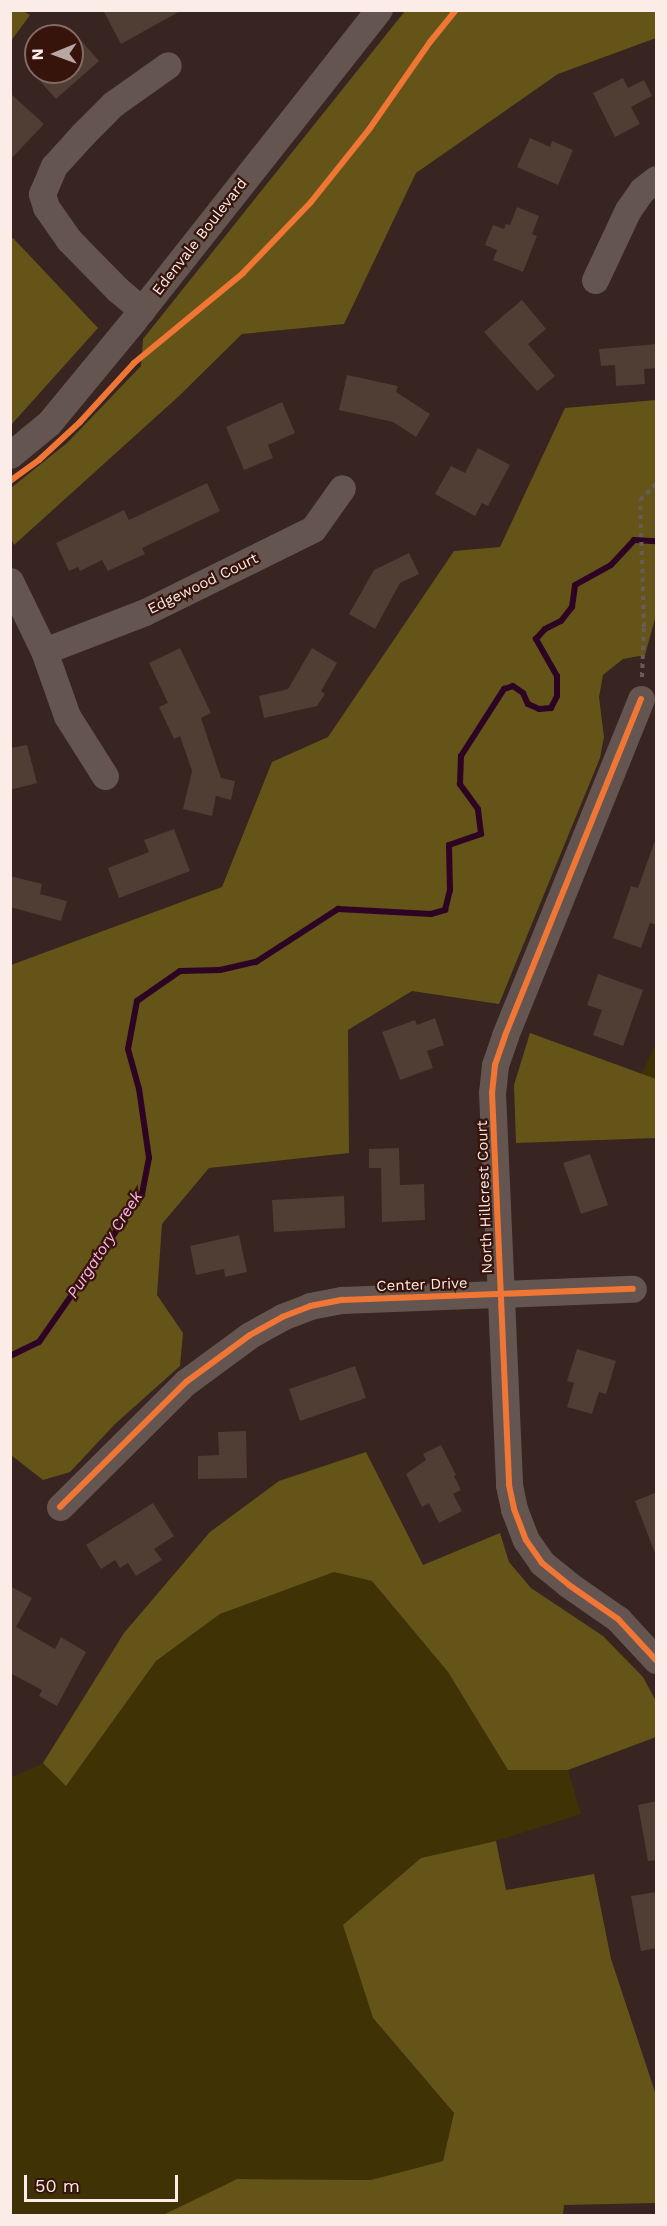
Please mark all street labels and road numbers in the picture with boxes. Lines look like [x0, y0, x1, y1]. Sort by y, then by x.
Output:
street label: Edenvale Boulevard [149, 175, 251, 299]
street label: Edgewood Court [145, 550, 261, 618]
street label: North Hillcrest Court [473, 1120, 497, 1274]
street label: Center Drive [376, 1274, 468, 1296]

